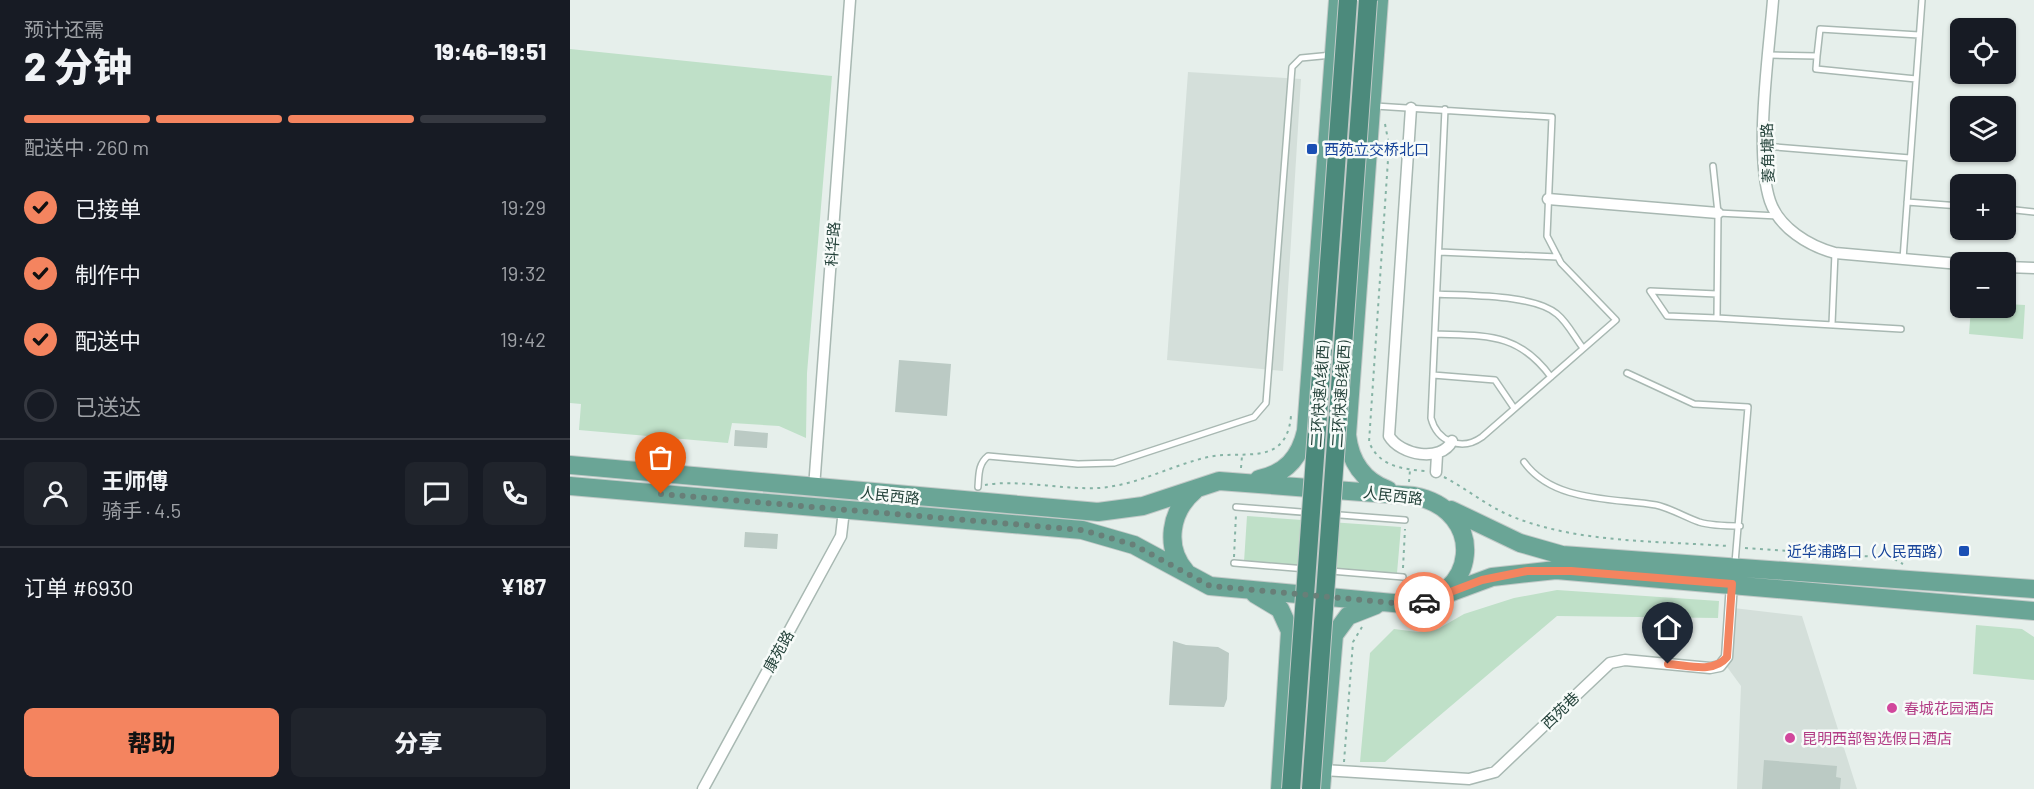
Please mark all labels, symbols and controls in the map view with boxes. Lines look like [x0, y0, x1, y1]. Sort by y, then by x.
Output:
text: 预计还需 [24, 17, 104, 41]
map controls [1950, 18, 2016, 318]
button: locate [1950, 18, 2016, 84]
text: 19:46–19:51 [434, 38, 546, 64]
text: 2 分钟 [24, 42, 132, 89]
button: layers [1950, 96, 2016, 162]
street label: 菱角塘路 [1757, 123, 1777, 183]
text: 配送中 · 260 m [24, 135, 149, 159]
place label: 西苑立交桥北口 [1324, 140, 1429, 158]
marker: 西苑立交桥北口 [1305, 142, 1319, 156]
button: + [1950, 174, 2016, 240]
icon: check [24, 191, 57, 224]
text: 已接单 [75, 195, 141, 221]
text: 19:29 [501, 195, 546, 219]
street label: 科华路 [821, 221, 843, 267]
button: − [1950, 252, 2016, 318]
icon: check [24, 257, 57, 290]
text: 制作中 [75, 261, 141, 287]
text: 19:32 [501, 261, 546, 285]
icon: check [24, 323, 57, 356]
text: 配送中 [75, 327, 141, 353]
text: 19:42 [500, 327, 546, 351]
street label: 二环快速A线(西) [1306, 340, 1332, 448]
street label: 二环快速B线(西) [1327, 340, 1353, 448]
text: 已送达 [75, 393, 141, 419]
pin [635, 432, 686, 494]
icon: bag [644, 441, 677, 474]
button: person [24, 462, 87, 525]
button: chat [405, 462, 468, 525]
button: phone [483, 462, 546, 525]
text: 王师傅 [102, 467, 168, 493]
street label: 人民西路 [1362, 482, 1424, 508]
street label: 人民西路 [859, 483, 921, 507]
text: 骑手 · 4.5 [102, 498, 181, 522]
place label: 近华浦路口（人民西路） [1787, 542, 1952, 560]
marker: 近华浦路口（人民西路） [1957, 544, 1971, 558]
courier [1394, 572, 1454, 632]
text: ¥187 [500, 573, 546, 599]
text: 订单 #6930 [24, 574, 133, 600]
icon: car [1408, 586, 1441, 619]
pin [1642, 602, 1693, 664]
icon: home [1651, 611, 1684, 644]
street label: 康苑路 [759, 627, 797, 675]
street label: 西苑巷 [1538, 688, 1582, 732]
place label: 春城花园酒店 [1904, 699, 1994, 717]
marker: 春城花园酒店 [1885, 701, 1899, 715]
button: 帮助 [24, 708, 279, 777]
button: 分享 [291, 708, 546, 777]
place label: 昆明西部智选假日酒店 [1802, 729, 1952, 747]
marker: 昆明西部智选假日酒店 [1783, 731, 1797, 745]

